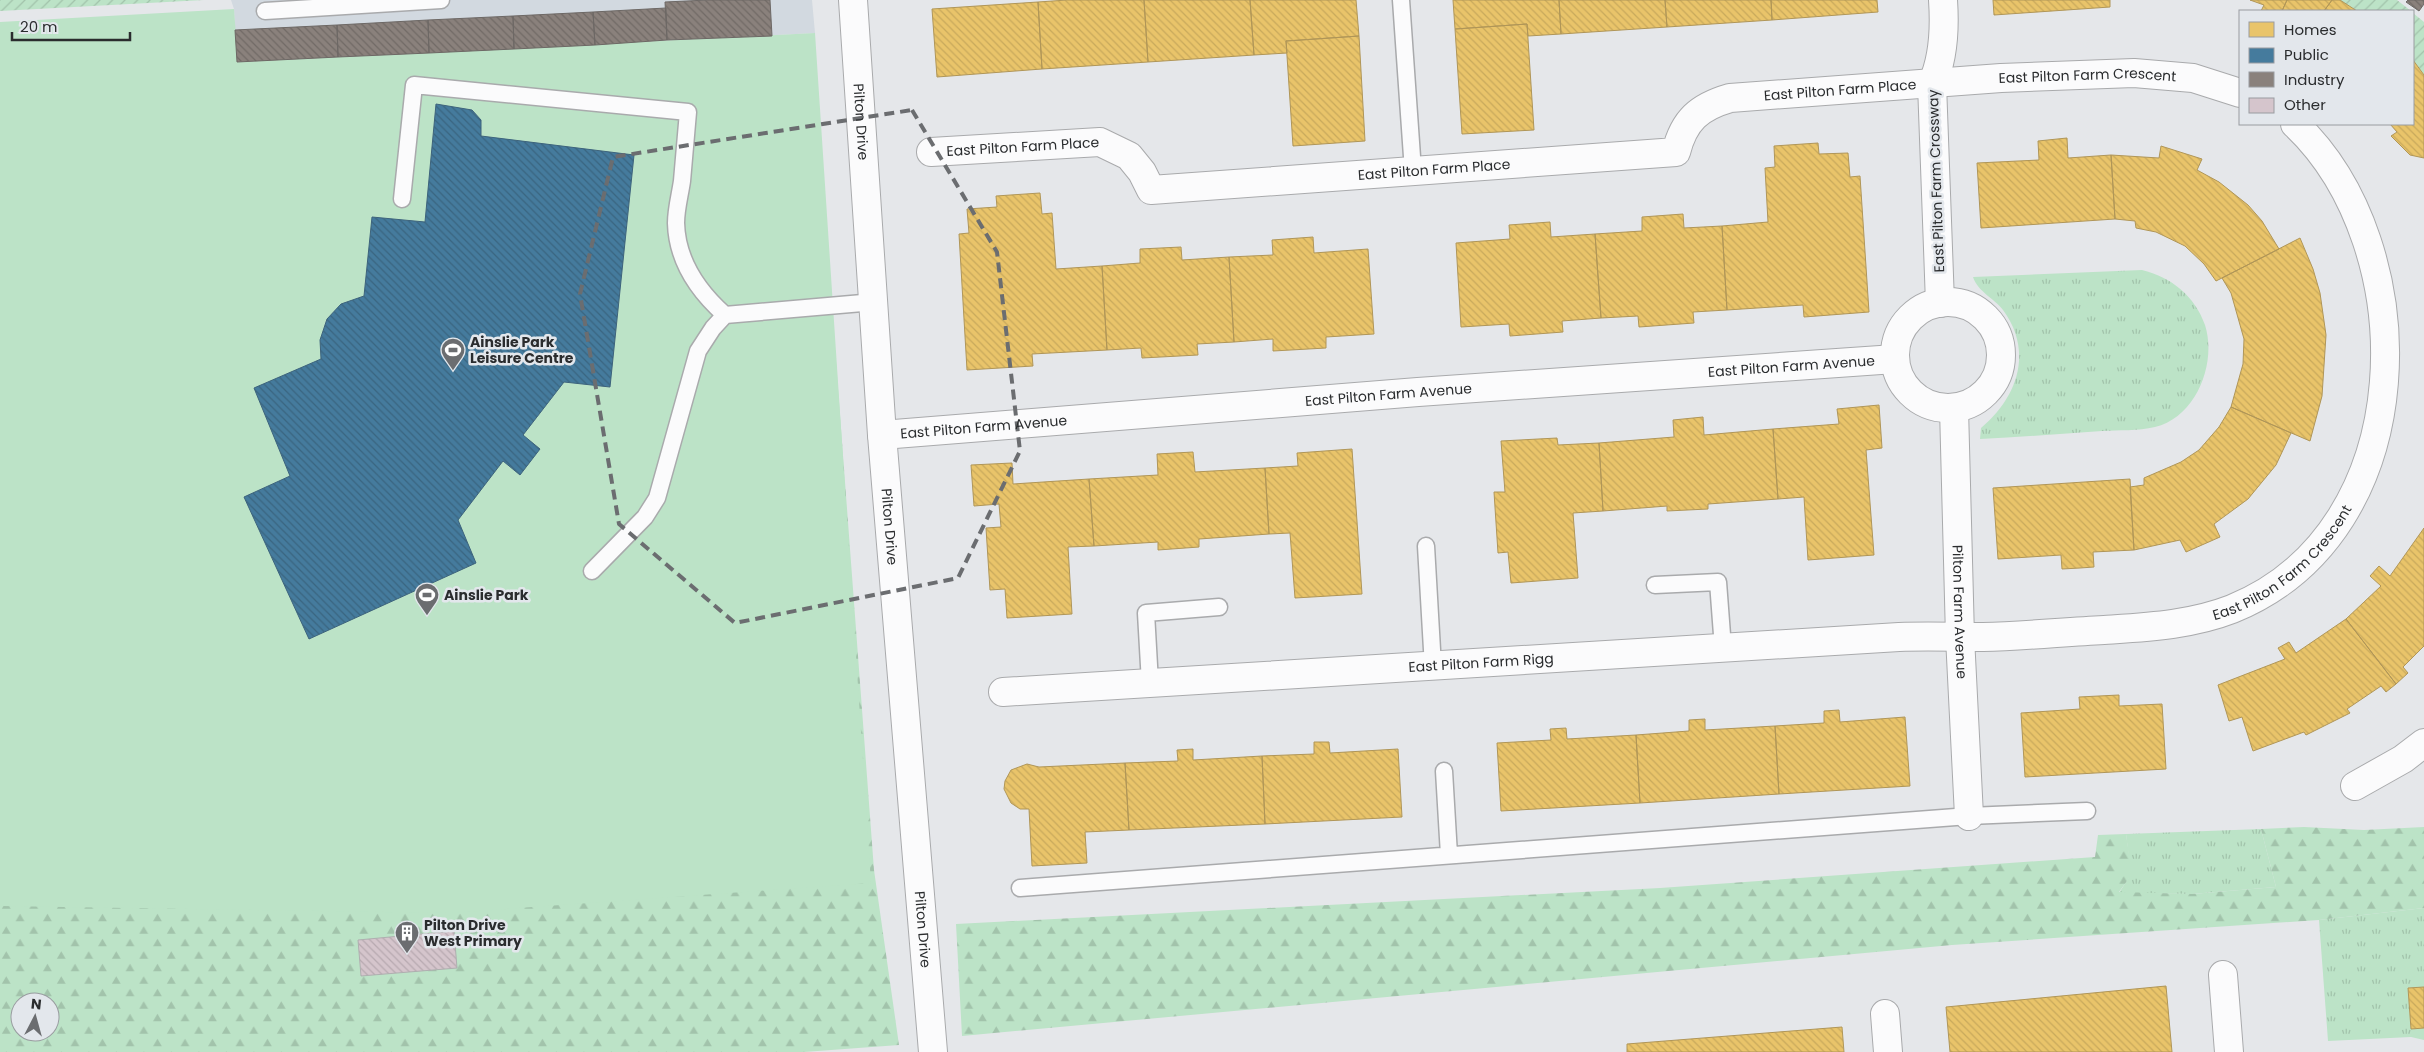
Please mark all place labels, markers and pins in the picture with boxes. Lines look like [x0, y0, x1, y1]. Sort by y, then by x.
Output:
place label: Ainslie Park Leisure Centre [470, 332, 574, 368]
sports icon: Ainslie Park Leisure Centre [440, 337, 466, 371]
sports icon: Ainslie Park [414, 582, 440, 616]
place label: Ainslie Park [444, 585, 529, 605]
place label: Pilton Drive West Primary [424, 915, 522, 951]
building icon: Pilton Drive West Primary [394, 920, 420, 954]

